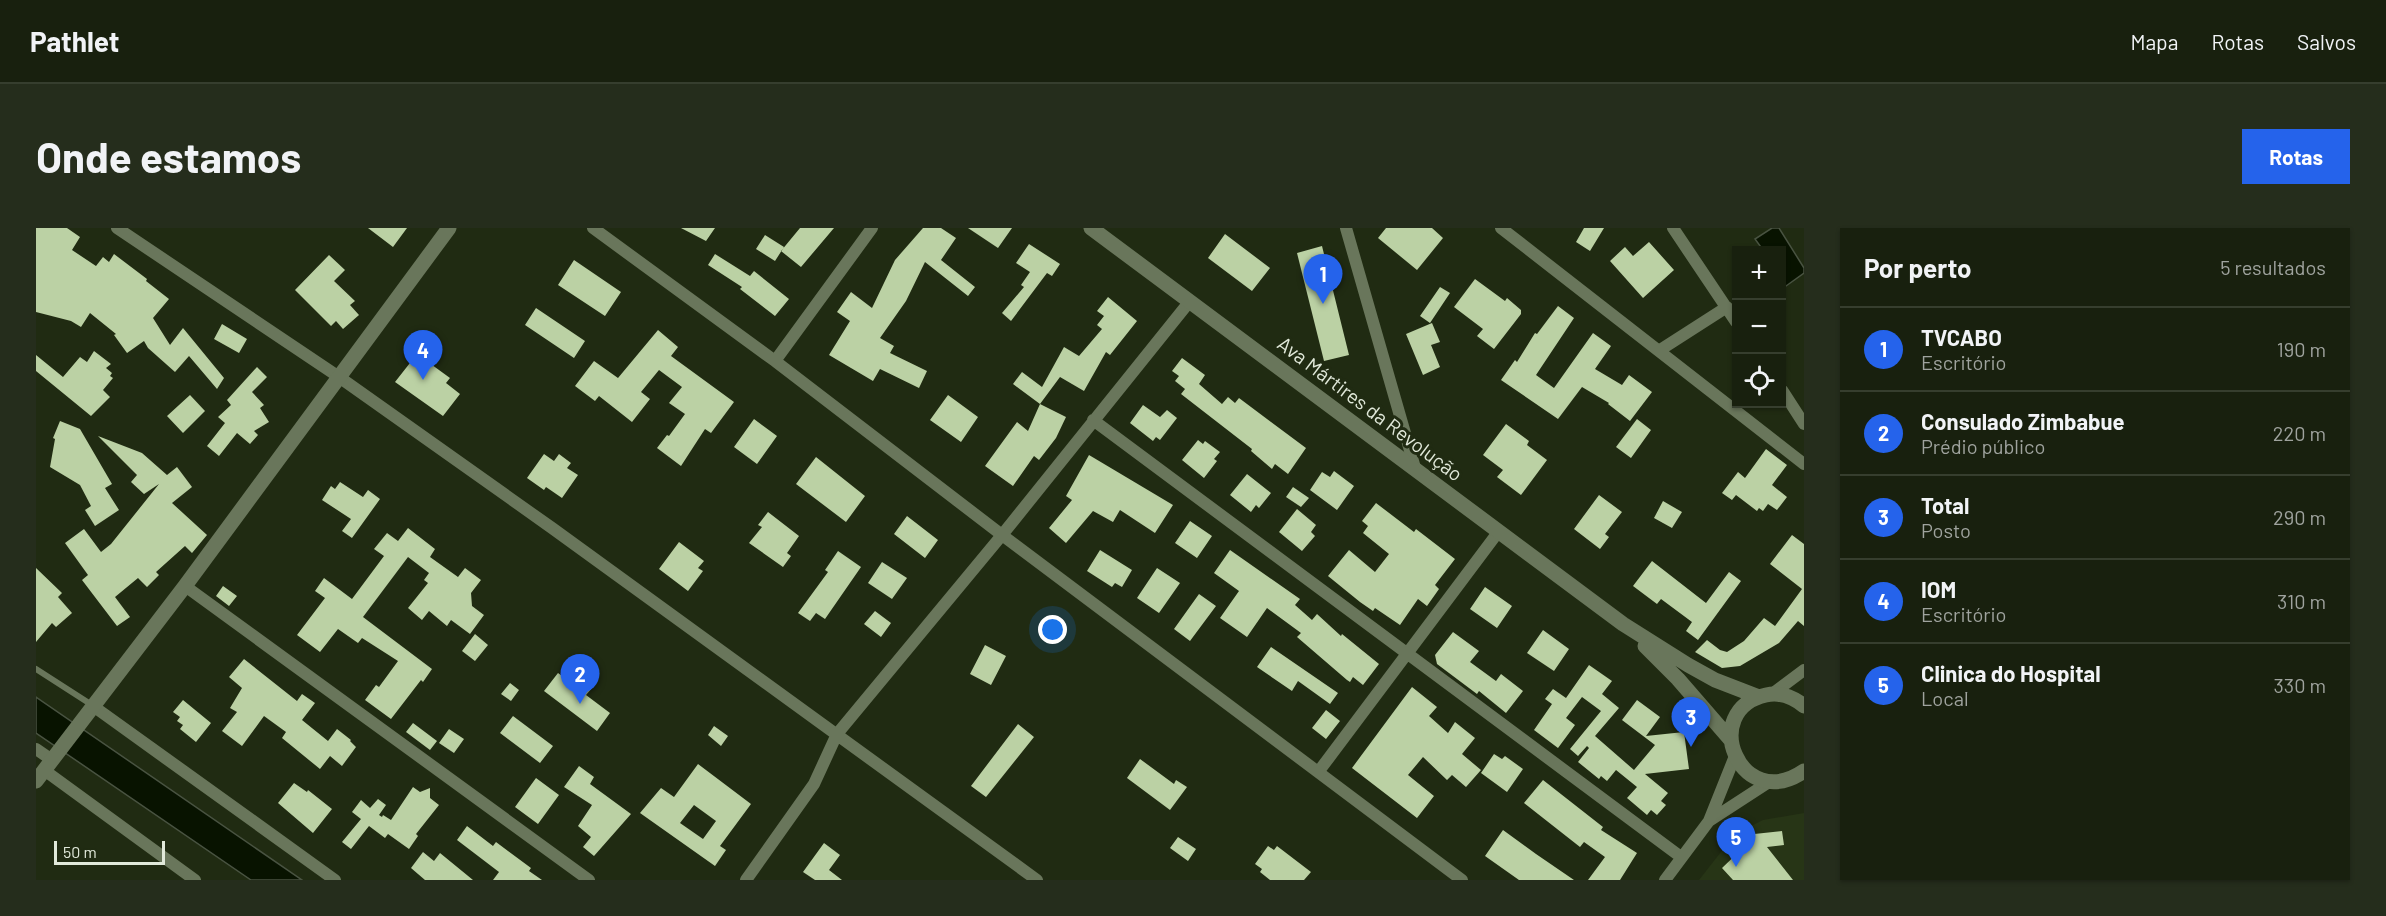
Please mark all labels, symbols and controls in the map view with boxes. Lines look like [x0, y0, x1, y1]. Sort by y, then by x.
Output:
text: Pathlet [30, 24, 119, 58]
text: Mapa [2130, 29, 2178, 54]
text: Rotas [2211, 29, 2264, 54]
text: Salvos [2297, 29, 2356, 54]
button: Rotas [2242, 129, 2350, 184]
text: Onde estamos [36, 131, 301, 181]
map controls [1732, 246, 1786, 408]
button: + [1732, 246, 1786, 300]
text: Por perto [1864, 252, 1972, 283]
pin: 1 [1304, 254, 1342, 304]
text: 5 resultados [2220, 255, 2326, 279]
button: − [1732, 300, 1786, 354]
text: TVCABO [1921, 324, 2002, 350]
pin: 4 [404, 330, 442, 380]
street label: Ava Mártires da Revolução [1273, 331, 1468, 486]
text: 1 [1880, 337, 1887, 361]
text: 190 m [2277, 337, 2326, 361]
text: Escritório [1921, 350, 2006, 374]
button: locate [1732, 354, 1786, 408]
text: Consulado Zimbabue [1921, 408, 2125, 434]
text: 2 [1878, 421, 1889, 445]
text: 220 m [2273, 421, 2326, 445]
text: Prédio público [1921, 434, 2045, 458]
text: Total [1921, 492, 1969, 518]
text: 3 [1878, 505, 1889, 529]
text: 290 m [2273, 505, 2326, 529]
text: Posto [1921, 518, 1971, 542]
text: IOM [1921, 576, 1956, 602]
text: 4 [1877, 589, 1890, 613]
text: 310 m [2277, 589, 2326, 613]
text: Escritório [1921, 602, 2006, 626]
your location [1038, 615, 1067, 644]
pin: 2 [560, 654, 600, 704]
text: Clinica do Hospital [1921, 660, 2101, 686]
text: 5 [1878, 673, 1889, 697]
text: 330 m [2274, 673, 2326, 697]
text: Local [1921, 686, 1968, 710]
pin: 3 [1672, 698, 1710, 747]
pin: 5 [1716, 818, 1756, 867]
scale bar [54, 838, 165, 866]
text: 50 m [63, 842, 97, 861]

